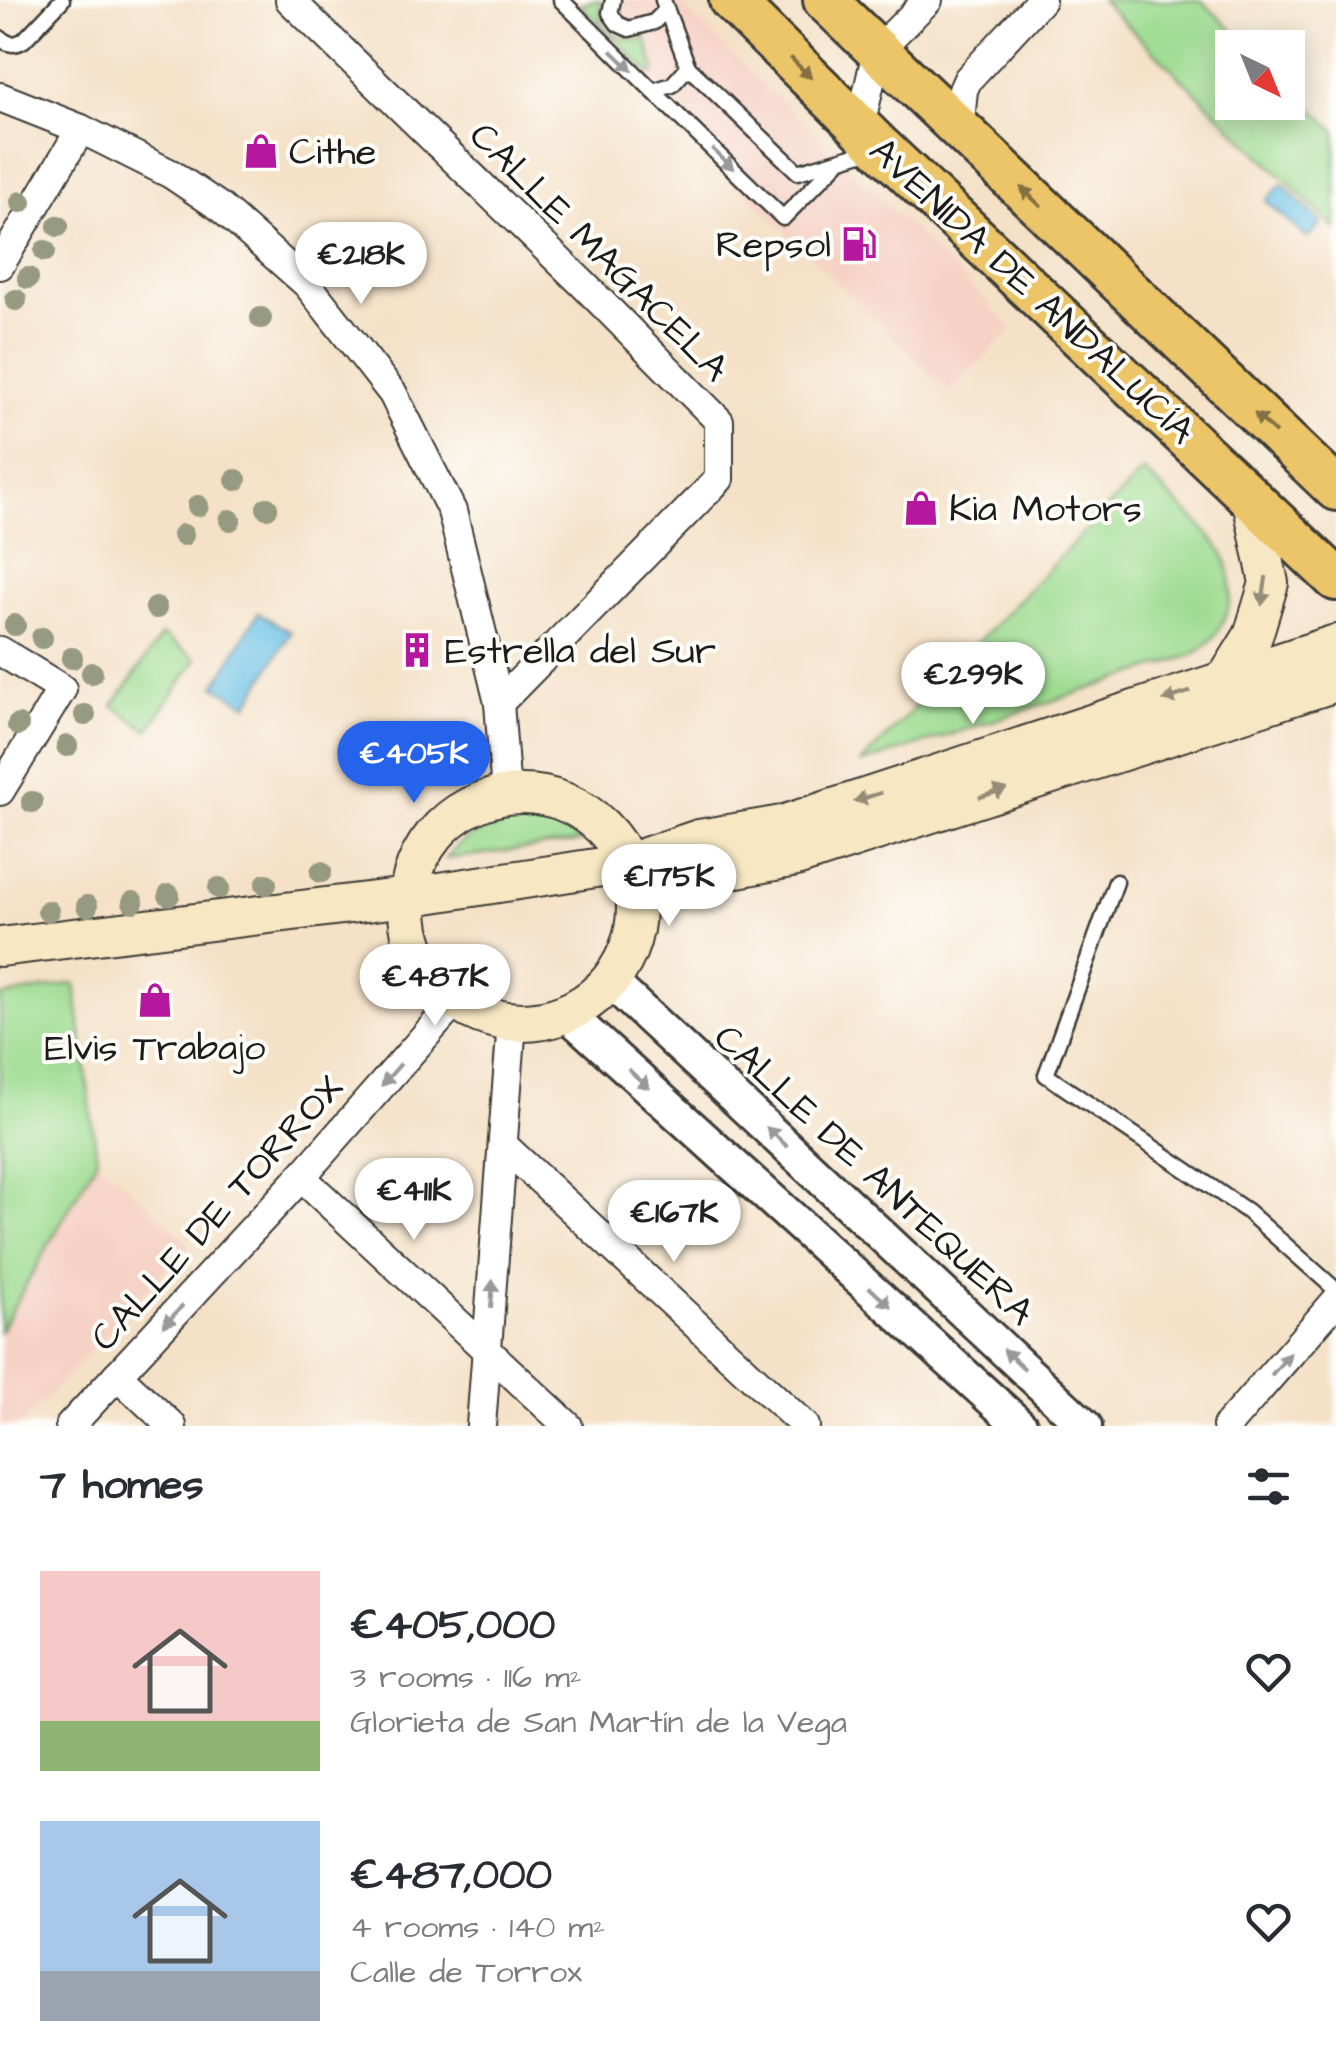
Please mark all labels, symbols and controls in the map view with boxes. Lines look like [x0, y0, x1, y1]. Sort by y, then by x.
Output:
north arrow [1215, 30, 1305, 120]
map controls [1215, 30, 1305, 120]
one-way arrow [610, 48, 634, 72]
one-way arrow [788, 56, 812, 80]
street label: CALLE MAGACELA [457, 111, 740, 394]
street label: AVENIDA DE ANDALUCÍA [857, 126, 1206, 457]
place label: Cithe [289, 127, 376, 179]
shop icon: Cithe [242, 132, 280, 170]
one-way arrow [710, 147, 734, 170]
one-way arrow [1019, 186, 1043, 209]
place label: Repsol [716, 220, 831, 272]
pin: €218K [291, 222, 431, 307]
fuel station icon: Repsol [840, 225, 878, 263]
text: €218K [317, 232, 405, 277]
one-way arrow [1253, 412, 1277, 435]
place label: Kia Motors [949, 484, 1142, 536]
shop icon: Kia Motors [902, 489, 940, 527]
one-way arrow [1256, 576, 1271, 607]
place label: Estrella del Sur [445, 626, 716, 678]
building icon: Estrella del Sur [398, 631, 436, 669]
pin: €299K [903, 642, 1043, 727]
text: €299K [923, 652, 1023, 697]
one-way arrow [1162, 690, 1192, 705]
pin: €405K [344, 721, 484, 806]
text: €405K [359, 731, 469, 776]
one-way arrow [978, 784, 1008, 799]
one-way arrow [853, 791, 883, 806]
pin: €175K [599, 844, 739, 929]
text: €175K [623, 854, 715, 899]
pin: €487K [365, 944, 505, 1029]
text: €487K [381, 954, 489, 999]
shop icon: Elvis Trabajo [136, 981, 174, 1019]
street label: CALLE DE ANTEQUERA [702, 1013, 1045, 1338]
place label: Elvis Trabajo [45, 1023, 266, 1075]
one-way arrow [380, 1062, 402, 1087]
street label: CALLE DE TORROX [79, 1064, 356, 1363]
one-way arrow [627, 1067, 651, 1090]
one-way arrow [765, 1126, 789, 1149]
pin: €411K [344, 1158, 484, 1243]
text: €411K [377, 1168, 451, 1213]
pin: €167K [604, 1180, 744, 1265]
text: €167K [630, 1190, 718, 1235]
one-way arrow [484, 1277, 500, 1309]
one-way arrow [868, 1285, 892, 1308]
one-way arrow [162, 1303, 184, 1328]
one-way arrow [1002, 1348, 1026, 1371]
one-way arrow [1270, 1351, 1292, 1376]
text: 7 homes [40, 1457, 204, 1515]
icon: filters [1241, 1459, 1296, 1514]
text: €405,000 [350, 1597, 555, 1655]
icon: home [120, 1611, 240, 1731]
icon: heart [1241, 1644, 1296, 1699]
text: 3 rooms · 116 m² [350, 1655, 582, 1700]
text: Glorieta de San Martín de la Vega [350, 1700, 847, 1745]
text: €487,000 [350, 1847, 552, 1905]
icon: home [120, 1861, 240, 1981]
icon: heart [1241, 1894, 1296, 1949]
text: 4 rooms · 140 m² [350, 1905, 605, 1950]
text: Calle de Torrox [350, 1950, 582, 1995]

